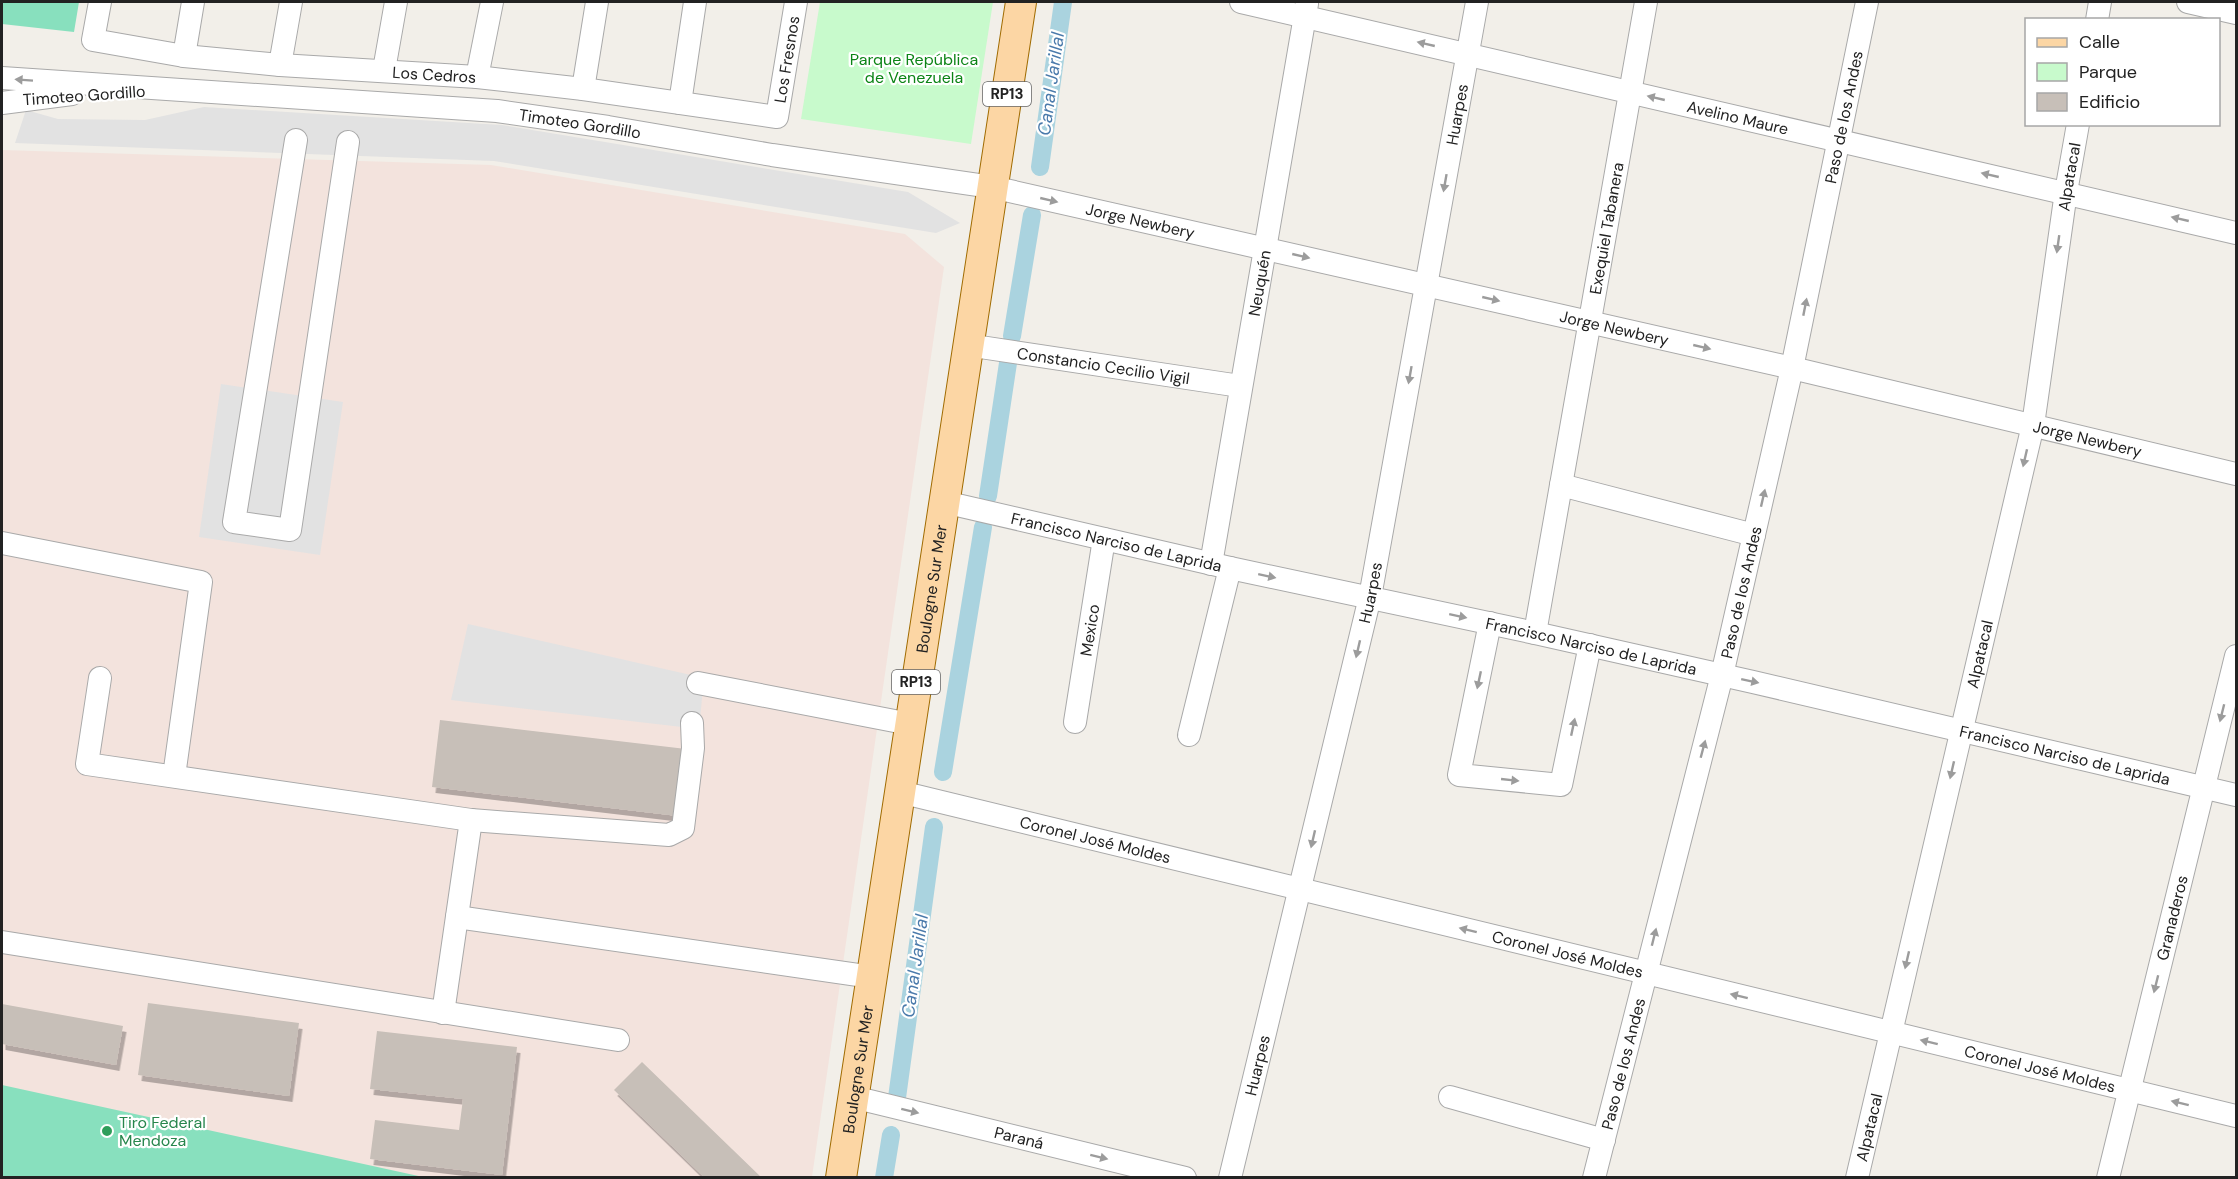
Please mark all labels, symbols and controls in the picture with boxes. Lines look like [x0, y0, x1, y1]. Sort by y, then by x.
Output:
street label: Los Fresnos [769, 14, 805, 104]
legend [2025, 18, 2220, 126]
water label: Canal Jarillal [1032, 30, 1070, 137]
text: Calle [2079, 30, 2120, 54]
one-way arrow [1416, 39, 1435, 49]
park label: Parque República de Venezuela [850, 49, 978, 88]
street label: Paso de los Andes [1820, 49, 1868, 186]
text: Parque [2079, 60, 2137, 84]
street label: Los Cedros [392, 62, 477, 88]
one-way arrow [15, 75, 34, 84]
street label: Timoteo Gordillo [22, 81, 146, 110]
road number: RP13 [983, 82, 1031, 106]
street label: Huarpes [1441, 82, 1473, 147]
text: Edificio [2079, 90, 2140, 114]
one-way arrow [1647, 93, 1666, 102]
street label: Avelino Maure [1685, 96, 1790, 140]
street label: Timoteo Gordillo [518, 104, 642, 143]
street label: Alpatacal [2053, 141, 2086, 213]
street label: Exequiel Tabanera [1585, 161, 1629, 296]
one-way arrow [1980, 169, 1999, 179]
one-way arrow [1440, 174, 1449, 193]
one-way arrow [1040, 195, 1058, 205]
street label: Jorge Newbery [1084, 199, 1197, 244]
one-way arrow [2170, 214, 2189, 223]
one-way arrow [2054, 235, 2063, 254]
street label: Neuquén [1244, 248, 1276, 318]
one-way arrow [1291, 252, 1310, 262]
one-way arrow [1482, 295, 1500, 305]
one-way arrow [1801, 297, 1810, 316]
street label: Jorge Newbery [1558, 306, 1671, 351]
street label: Constancio Cecilio Vigil [1016, 343, 1191, 389]
one-way arrow [1692, 343, 1711, 352]
one-way arrow [1406, 366, 1415, 385]
street label: Jorge Newbery [2031, 416, 2144, 462]
one-way arrow [2020, 448, 2030, 467]
one-way arrow [1758, 488, 1768, 507]
street label: Francisco Narciso de Laprida [1009, 508, 1224, 577]
street label: Boulogne Sur Mer [911, 523, 952, 655]
street label: Paso de los Andes [1716, 524, 1767, 661]
street label: Huarpes [1354, 560, 1387, 625]
one-way arrow [1257, 572, 1276, 581]
street label: Mexico [1076, 603, 1105, 658]
one-way arrow [1448, 612, 1467, 621]
street label: Francisco Narciso de Laprida [1484, 613, 1699, 680]
street label: Alpatacal [1962, 618, 1998, 690]
one-way arrow [1352, 640, 1362, 658]
road number: RP13 [892, 670, 940, 694]
one-way arrow [1473, 671, 1483, 690]
one-way arrow [1741, 677, 1760, 686]
one-way arrow [2217, 704, 2227, 722]
one-way arrow [1569, 718, 1578, 737]
street label: Francisco Narciso de Laprida [1957, 721, 2172, 790]
one-way arrow [1699, 739, 1708, 757]
one-way arrow [1946, 761, 1956, 779]
one-way arrow [1500, 775, 1519, 785]
street label: Coronel José Moldes [1017, 811, 1173, 868]
one-way arrow [1307, 830, 1317, 848]
street label: Granaderos [2152, 873, 2193, 963]
water label: Canal Jarillal [896, 912, 934, 1019]
one-way arrow [1459, 924, 1478, 934]
street label: Coronel José Moldes [1490, 926, 1645, 983]
one-way arrow [1650, 928, 1659, 946]
one-way arrow [1902, 951, 1912, 969]
one-way arrow [2150, 975, 2160, 993]
one-way arrow [1730, 990, 1749, 1000]
street label: Paso de los Andes [1597, 996, 1650, 1132]
street label: Boulogne Sur Mer [838, 1004, 878, 1135]
street label: Huarpes [1240, 1033, 1275, 1098]
one-way arrow [1920, 1036, 1938, 1046]
street label: Coronel José Moldes [1962, 1040, 2118, 1097]
street label: Alpatacal [1851, 1091, 1887, 1164]
one-way arrow [2170, 1097, 2189, 1107]
one-way arrow [900, 1106, 919, 1116]
place label: Tiro Federal Mendoza [119, 1112, 206, 1151]
street label: Paraná [992, 1122, 1046, 1154]
marker: Tiro Federal Mendoza [100, 1124, 114, 1138]
one-way arrow [1090, 1152, 1108, 1162]

